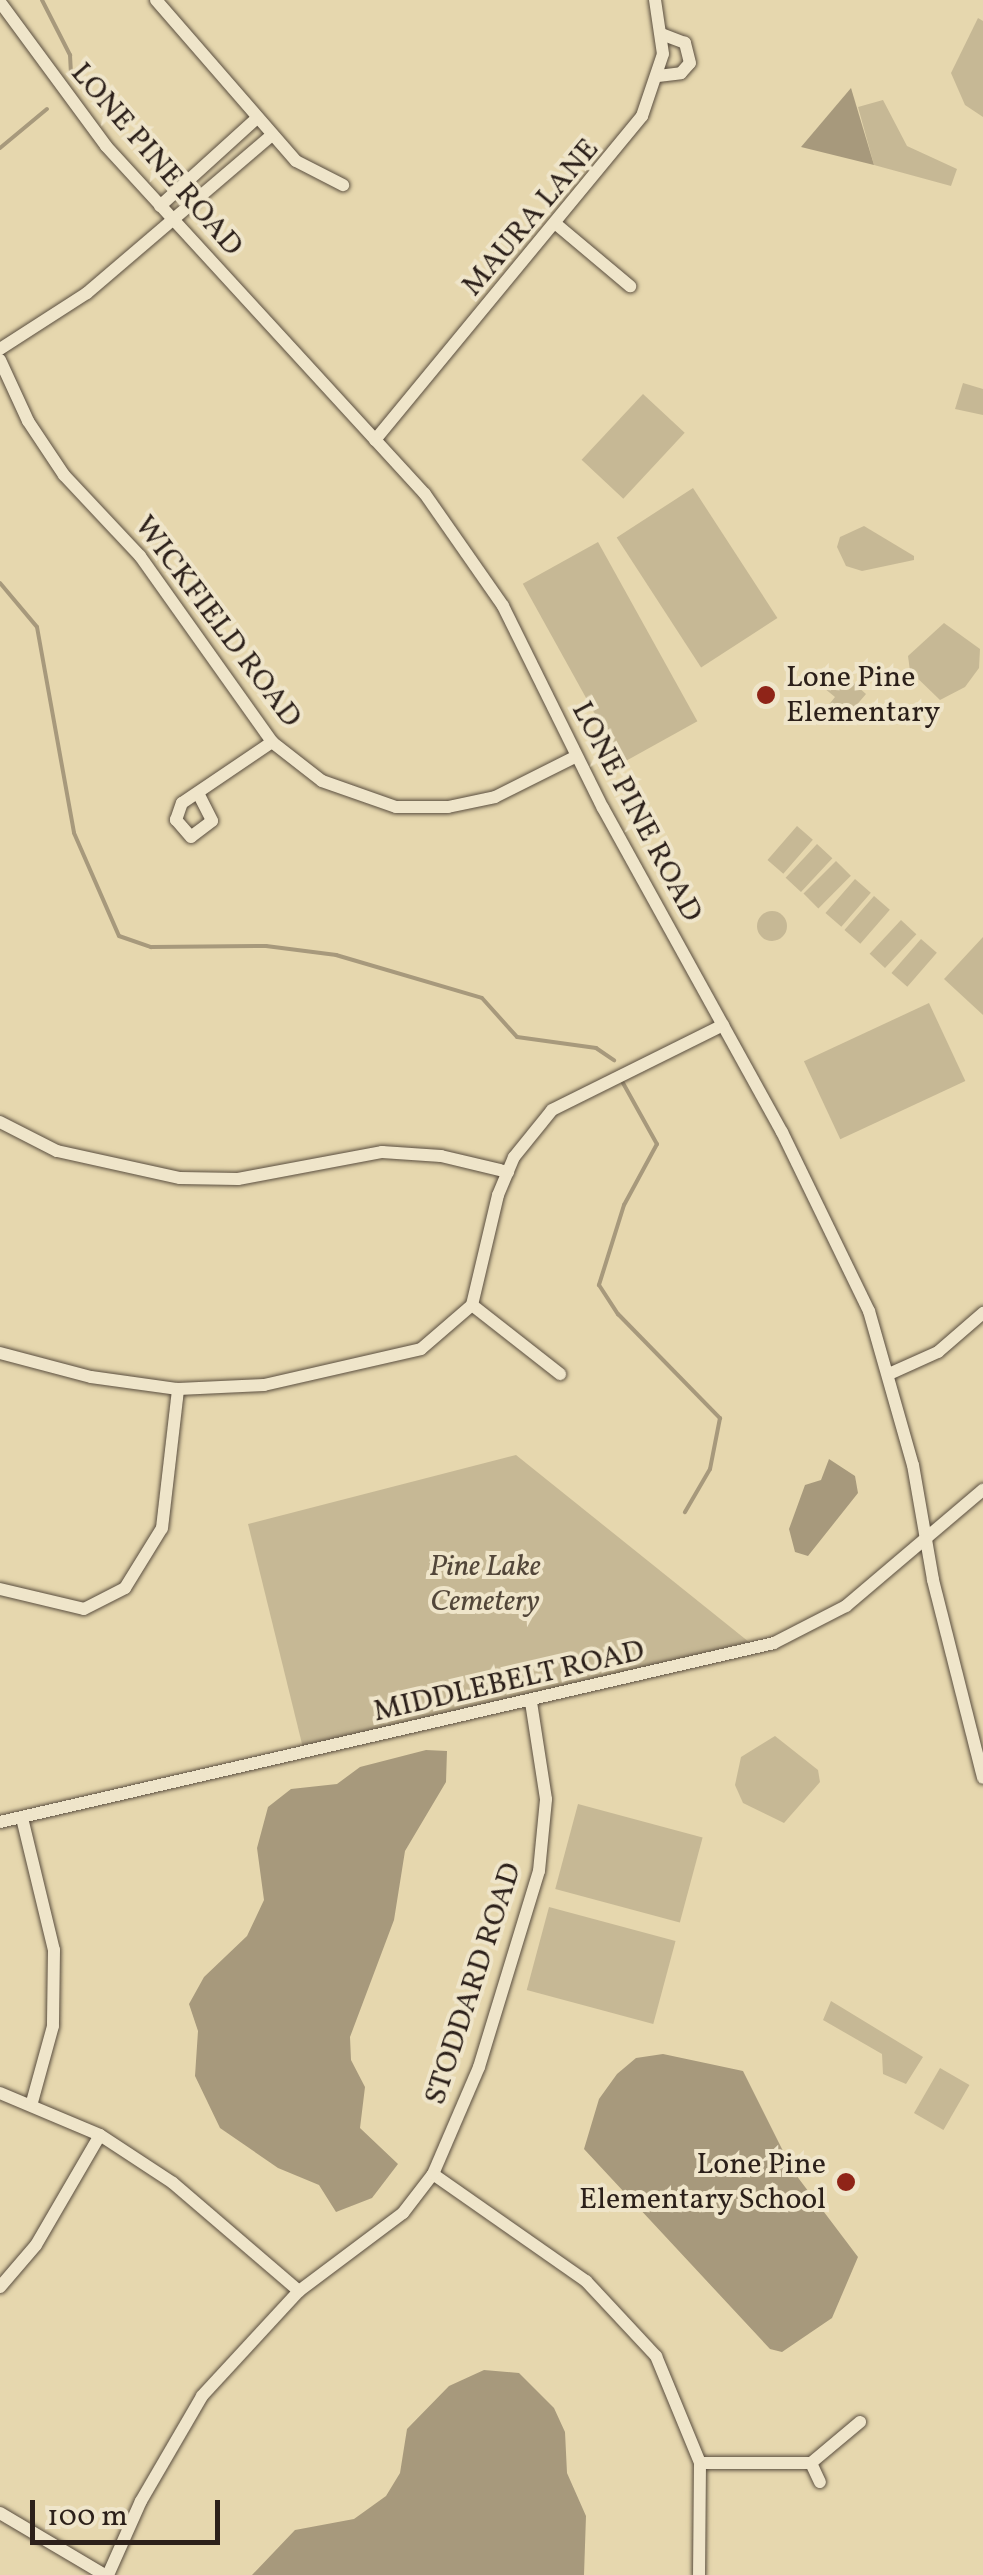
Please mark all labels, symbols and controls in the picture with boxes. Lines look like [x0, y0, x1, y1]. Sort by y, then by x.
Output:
street label: LONE PINE ROAD [62, 56, 250, 264]
street label: MAURA LANE [455, 132, 607, 304]
street label: WICKFIELD ROAD [126, 509, 308, 735]
place label: Lone Pine Elementary [786, 660, 940, 730]
marker: Lone Pine Elementary [755, 684, 777, 706]
street label: LONE PINE ROAD [563, 696, 709, 928]
park label: Pine Lake Cemetery [429, 1549, 541, 1620]
street label: MIDDLEBELT ROAD [370, 1633, 648, 1731]
street label: STODDARD ROAD [418, 1859, 530, 2109]
place label: Lone Pine Elementary School [578, 2147, 826, 2218]
marker: Lone Pine Elementary School [835, 2171, 857, 2193]
scale bar [35, 2480, 225, 2542]
text: 100 m [47, 2496, 128, 2538]

